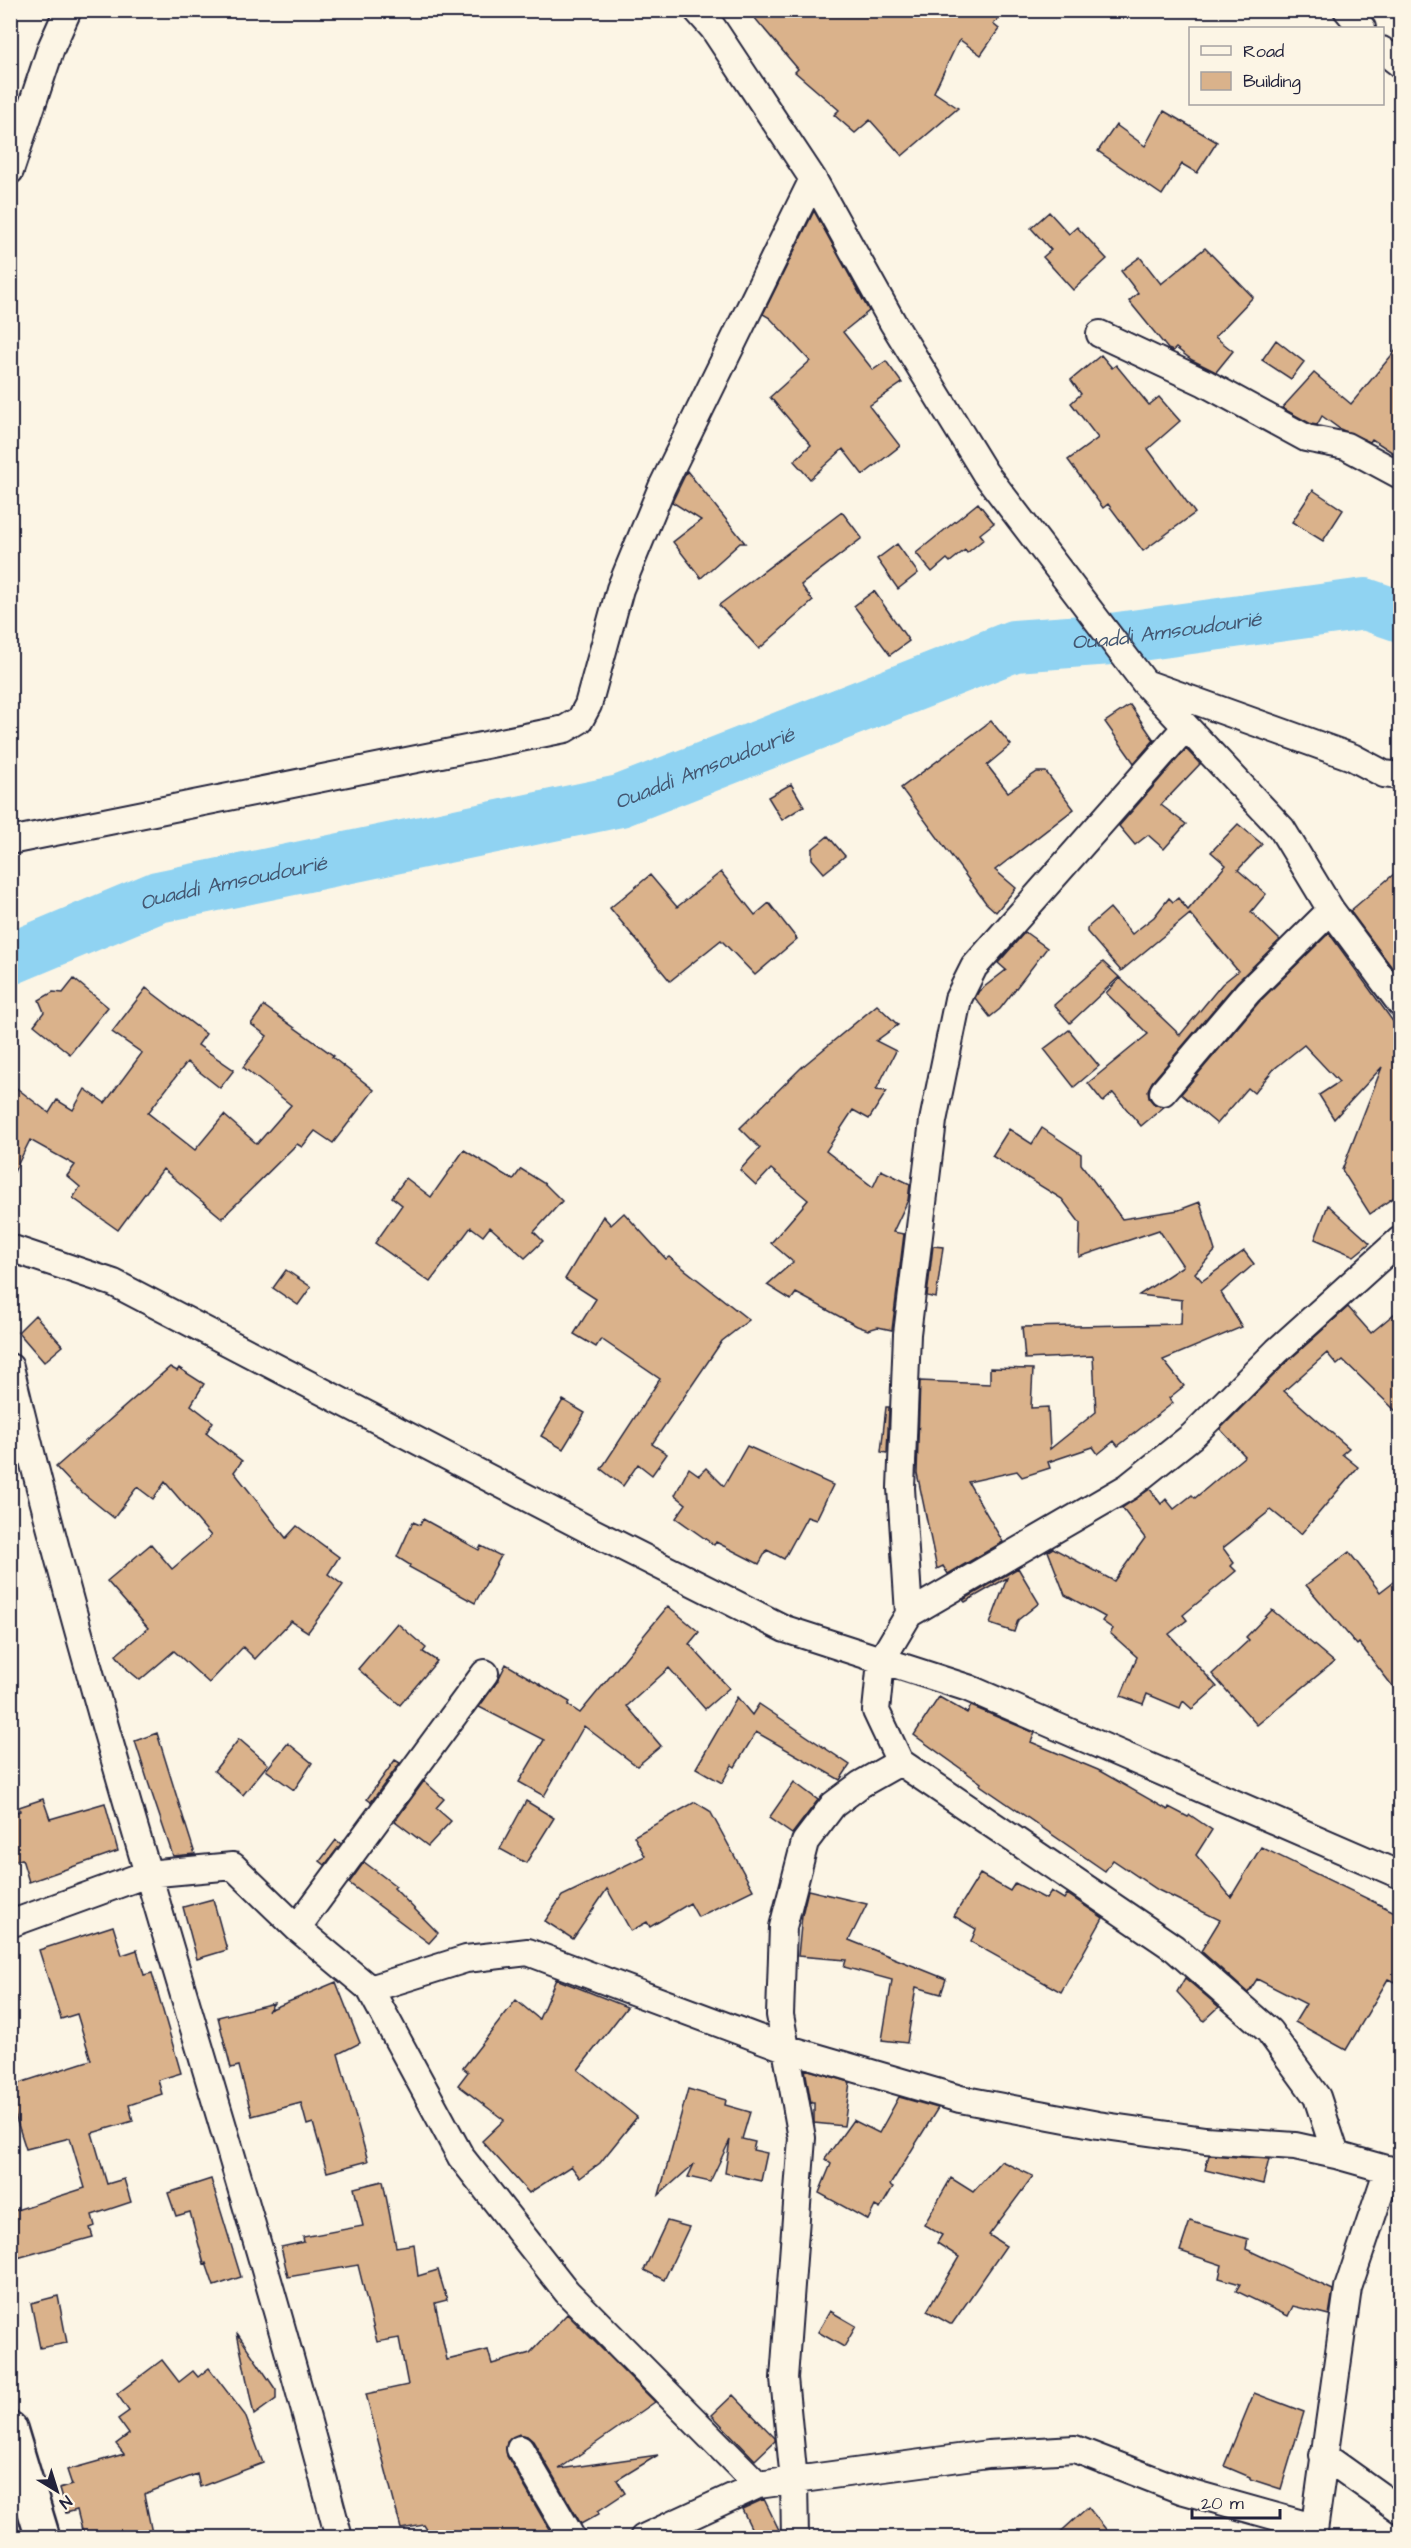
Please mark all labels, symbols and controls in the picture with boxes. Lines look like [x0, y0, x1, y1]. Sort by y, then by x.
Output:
legend [1189, 27, 1384, 105]
text: Road [1243, 39, 1284, 64]
text: Building [1243, 69, 1301, 95]
water label: Ouaddi Amsoudourié [1071, 604, 1265, 657]
water label: Ouaddi Amsoudourié [610, 719, 800, 817]
water label: Ouaddi Amsoudourié [135, 848, 331, 918]
north arrow [27, 2461, 87, 2521]
scale bar [1192, 2482, 1280, 2520]
text: N [55, 2490, 76, 2514]
text: 20 m [1201, 2491, 1244, 2516]

